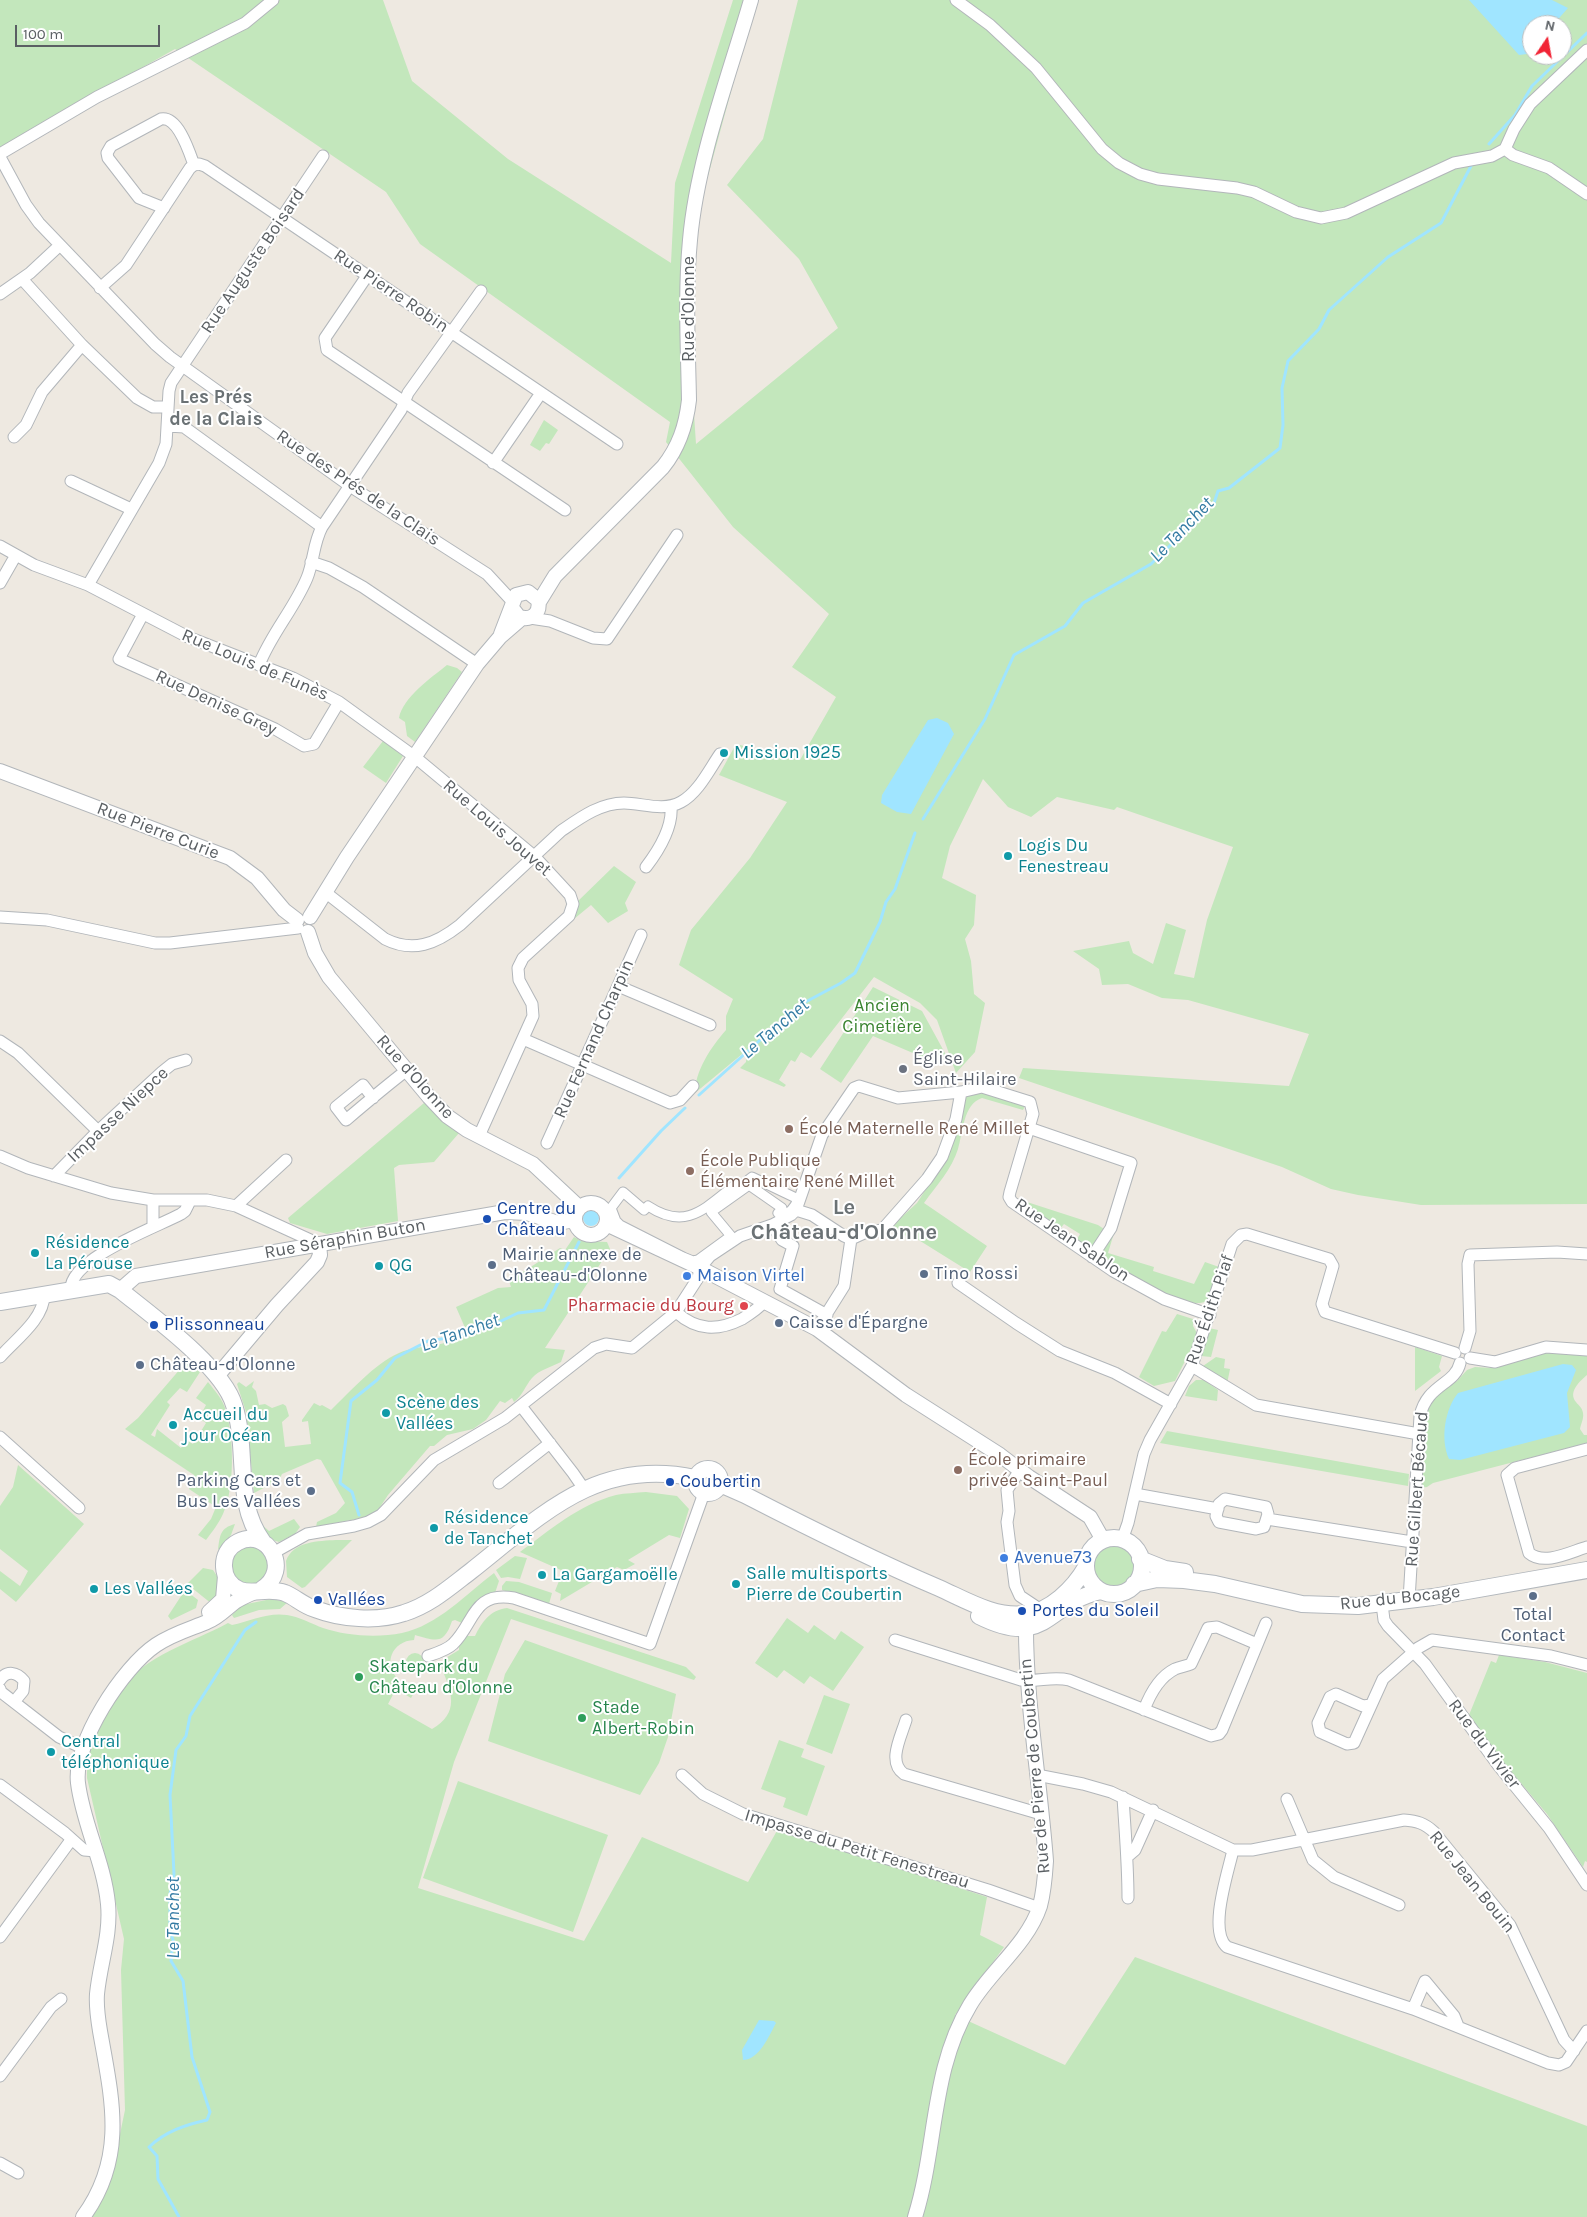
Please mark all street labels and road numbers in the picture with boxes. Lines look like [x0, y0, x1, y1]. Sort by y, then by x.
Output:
street label: Rue Auguste Boisard [196, 184, 310, 338]
street label: Rue Pierre Robin [329, 244, 453, 338]
street label: Rue d'Olonne [678, 256, 700, 362]
street label: Rue des Prés de la Clais [272, 425, 444, 551]
street label: Rue Louis de Funès [178, 624, 332, 706]
street label: Rue Denise Grey [152, 665, 280, 741]
street label: Rue Louis Jouvet [438, 775, 556, 881]
street label: Rue Pierre Curie [94, 798, 222, 864]
street label: Rue Fernand Charpin [549, 956, 639, 1122]
street label: Rue d'Olonne [372, 1030, 458, 1124]
street label: Impasse Niepce [63, 1063, 173, 1167]
street label: Rue Jean Sablon [1010, 1194, 1134, 1286]
street label: Rue Séraphin Buton [263, 1214, 427, 1264]
street label: Rue Édith Piaf [1181, 1252, 1239, 1368]
street label: Rue Gilbert Bécaud [1401, 1410, 1433, 1568]
street label: Rue du Bocage [1339, 1581, 1461, 1615]
street label: Rue de Pierre de Coubertin [1015, 1657, 1055, 1875]
street label: Rue du Vivier [1443, 1695, 1525, 1793]
street label: Impasse du Petit Fenestreau [742, 1804, 972, 1894]
street label: Rue Jean Bouin [1424, 1827, 1520, 1937]

